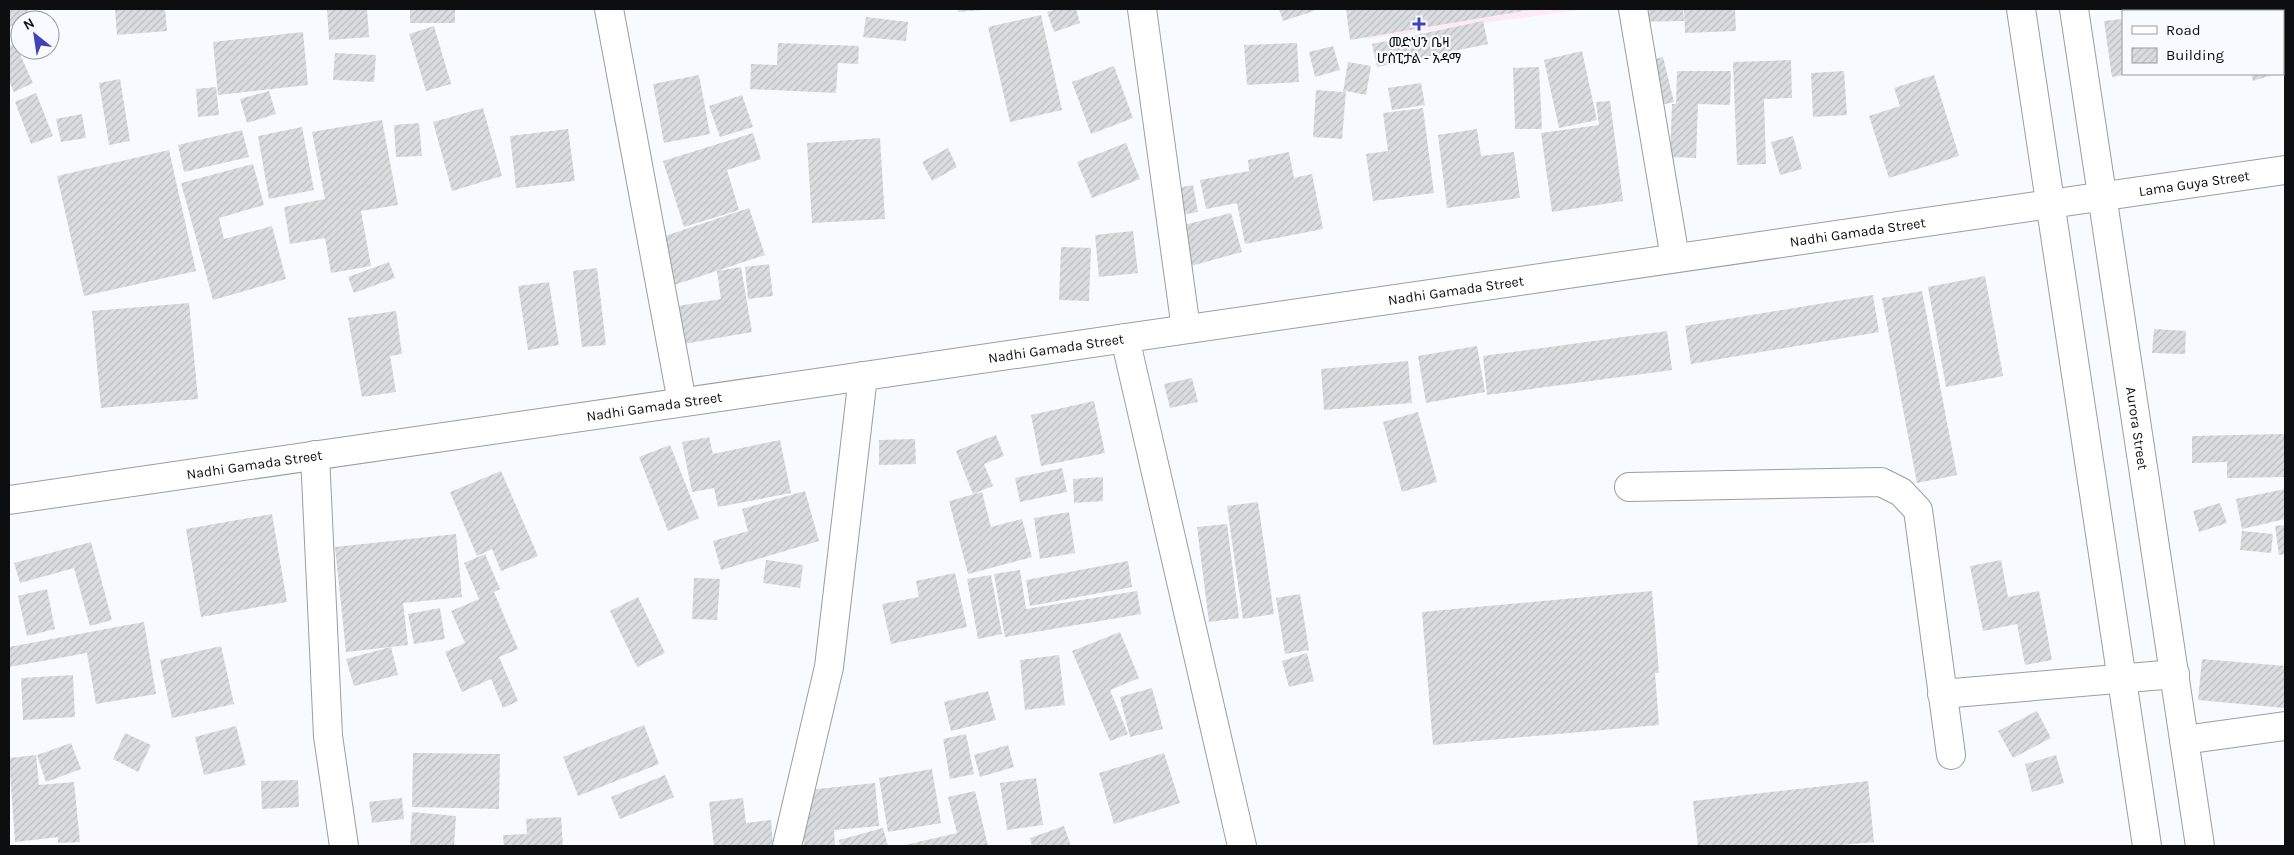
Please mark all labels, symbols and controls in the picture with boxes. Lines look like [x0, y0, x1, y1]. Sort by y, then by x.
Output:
north arrow [10, 10, 60, 60]
legend [2122, 10, 2284, 75]
text: N [20, 14, 37, 34]
marker: መድህን ቤዛ ሆስፒታል - አዳማ [1412, 17, 1426, 31]
text: Road [2166, 21, 2201, 39]
place label: መድህን ቤዛ ሆስፒታል - አዳማ [1377, 34, 1461, 67]
text: Building [2166, 46, 2224, 64]
street label: Lama Guya Street [2138, 167, 2251, 200]
street label: Nadhi Gamada Street [1789, 214, 1927, 250]
street label: Nadhi Gamada Street [1387, 272, 1525, 308]
street label: Nadhi Gamada Street [987, 330, 1125, 366]
street label: Aurora Street [2122, 386, 2152, 471]
street label: Nadhi Gamada Street [585, 388, 723, 425]
street label: Nadhi Gamada Street [185, 446, 323, 483]

